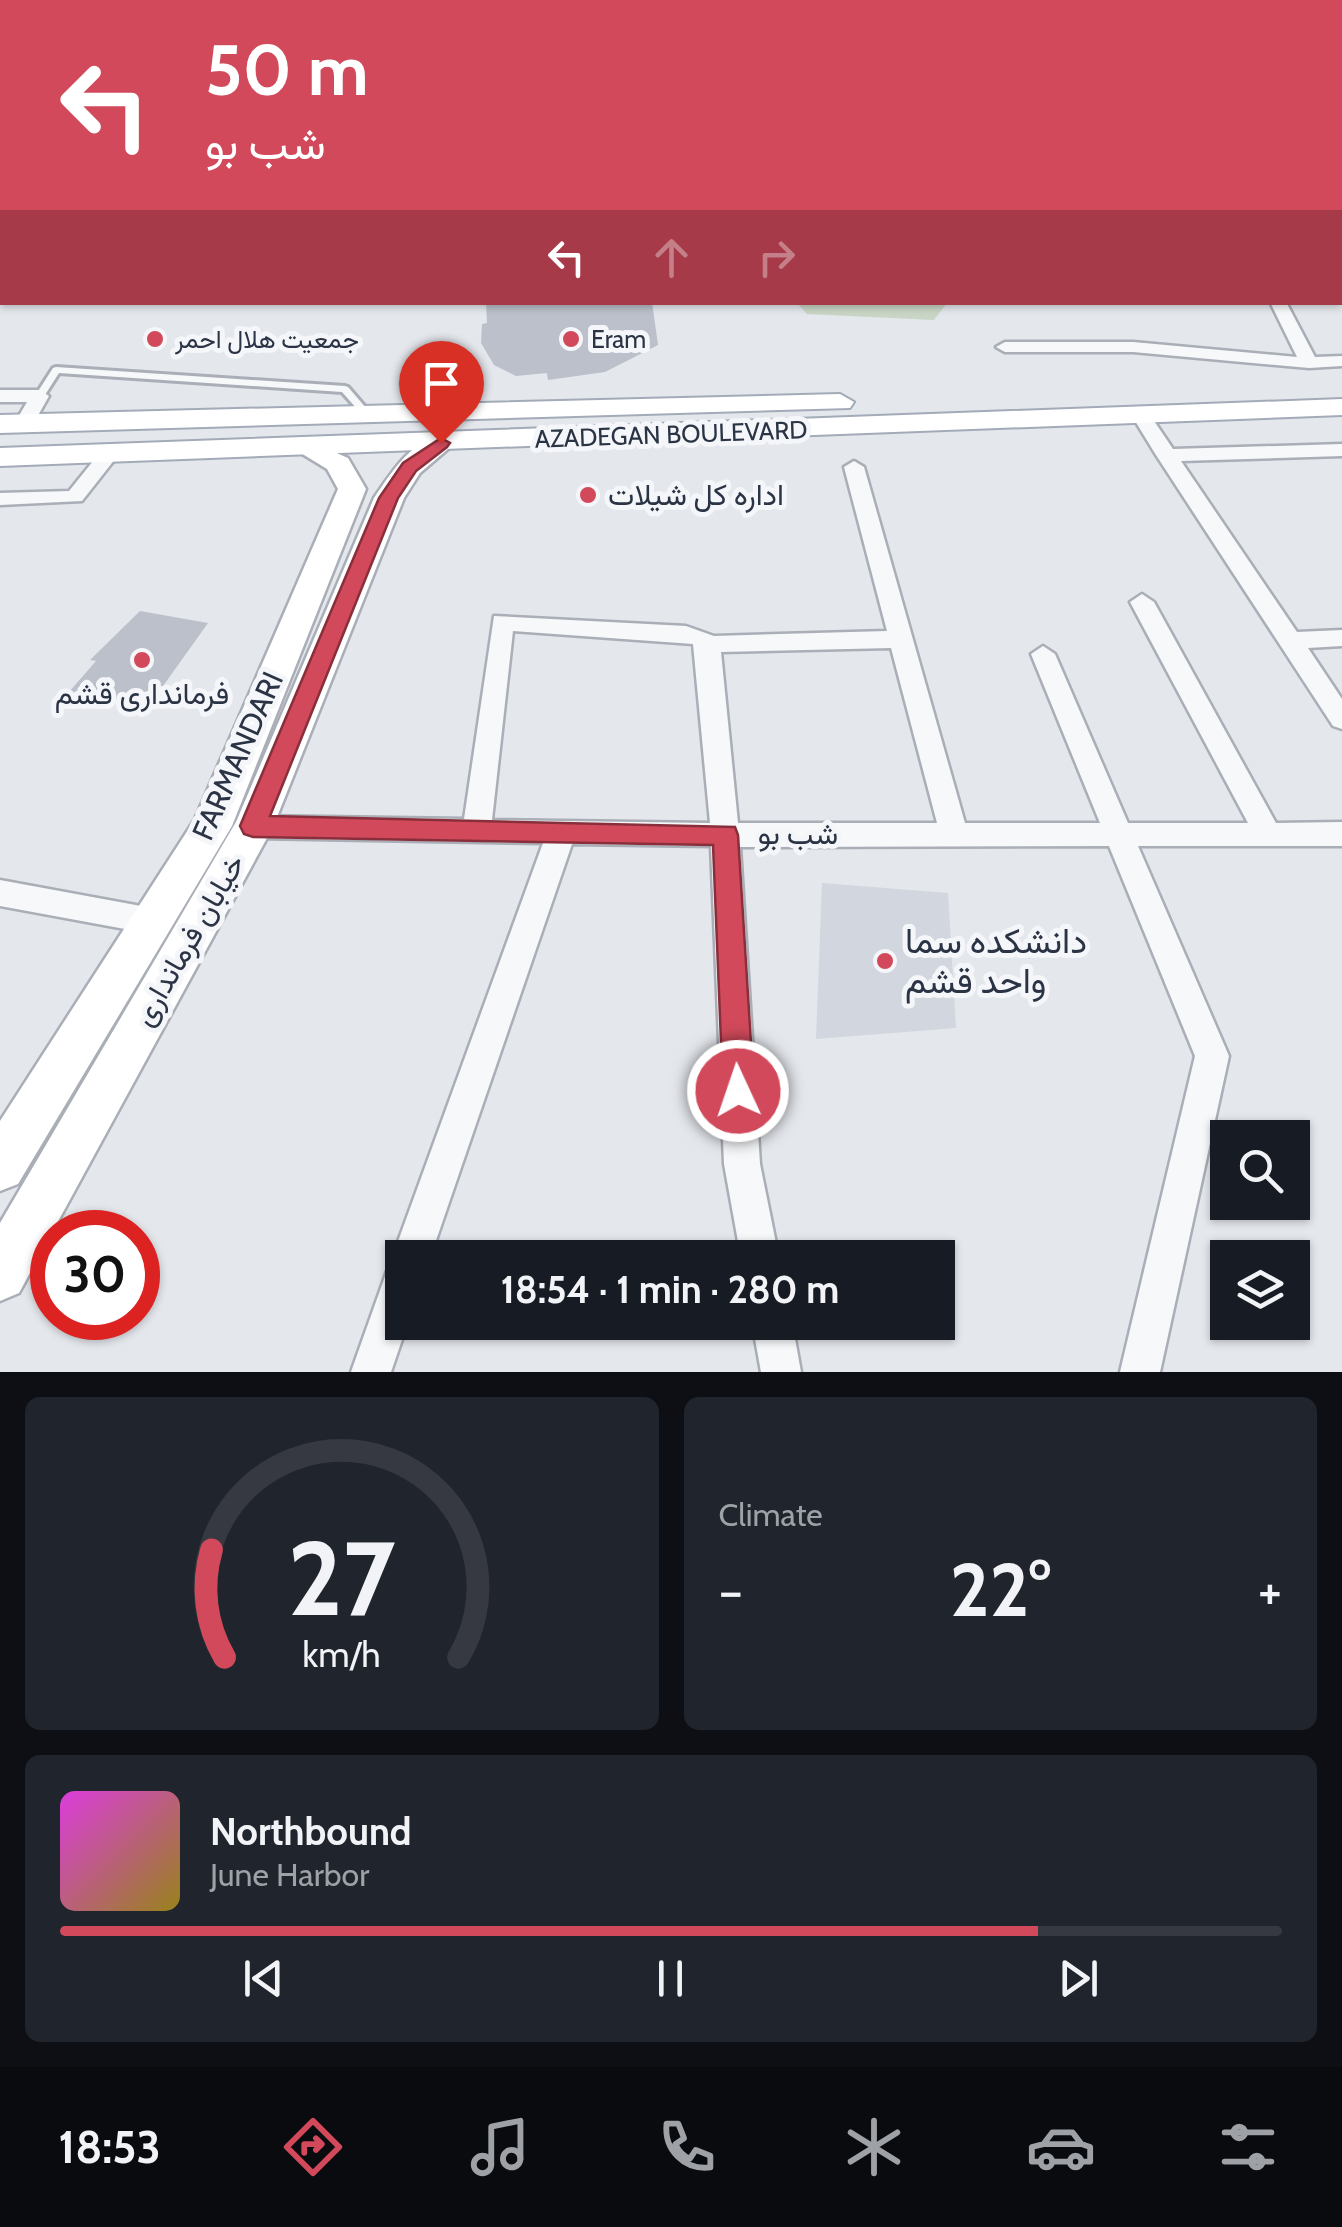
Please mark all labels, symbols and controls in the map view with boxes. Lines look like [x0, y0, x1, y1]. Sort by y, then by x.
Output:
text: 50 m [205, 27, 369, 113]
icon: left [40, 40, 170, 170]
text: شب بو [205, 116, 326, 170]
icon: left [539, 230, 594, 285]
icon: ahead [644, 230, 699, 285]
icon: right [749, 230, 804, 285]
place label: جمعیت هلال احمر [174, 324, 359, 355]
place label: Eram [591, 324, 646, 354]
marker: جمعیت هلال احمر [144, 328, 166, 350]
marker: Eram [560, 328, 582, 350]
pin [399, 341, 484, 444]
icon: arrive [414, 356, 469, 411]
street label: AZADEGAN BOULEVARD [534, 414, 808, 454]
place label: اداره کل شیلات [608, 476, 784, 513]
marker: اداره کل شیلات [577, 484, 599, 506]
marker: فرمانداری قشم [131, 649, 153, 671]
street label: FARMANDARI [184, 666, 291, 846]
place label: فرمانداری قشم [55, 675, 229, 713]
street label: شب بو [758, 815, 838, 852]
street label: خیابان فرمانداری [124, 847, 253, 1032]
place label: دانشکده سما واحد قشم [905, 919, 1087, 1004]
marker: دانشکده سما واحد قشم [874, 950, 896, 972]
position arrow [686, 1039, 790, 1143]
map controls [1210, 1120, 1310, 1340]
button: search [1210, 1120, 1310, 1220]
speed limit sign: 30 [30, 1210, 160, 1340]
button: layers [1210, 1240, 1310, 1340]
text: 18:54 · 1 min · 280 m [501, 1266, 839, 1313]
text: Climate [719, 1495, 823, 1534]
text: 27 [288, 1515, 396, 1641]
text: 22° [950, 1544, 1051, 1635]
text: − [719, 1557, 743, 1624]
text: + [1258, 1557, 1282, 1624]
text: km/h [303, 1633, 381, 1676]
text: Northbound [210, 1808, 412, 1855]
text: June Harbor [210, 1855, 369, 1894]
icon: previous [236, 1951, 291, 2006]
icon: pause [643, 1951, 698, 2006]
icon: next [1051, 1951, 1106, 2006]
icon: directions [278, 2112, 348, 2182]
icon: music [465, 2112, 535, 2182]
icon: phone [652, 2112, 722, 2182]
icon: climate [839, 2112, 909, 2182]
icon: car [1026, 2112, 1096, 2182]
icon: filters [1213, 2112, 1283, 2182]
text: 18:53 [59, 2120, 161, 2174]

